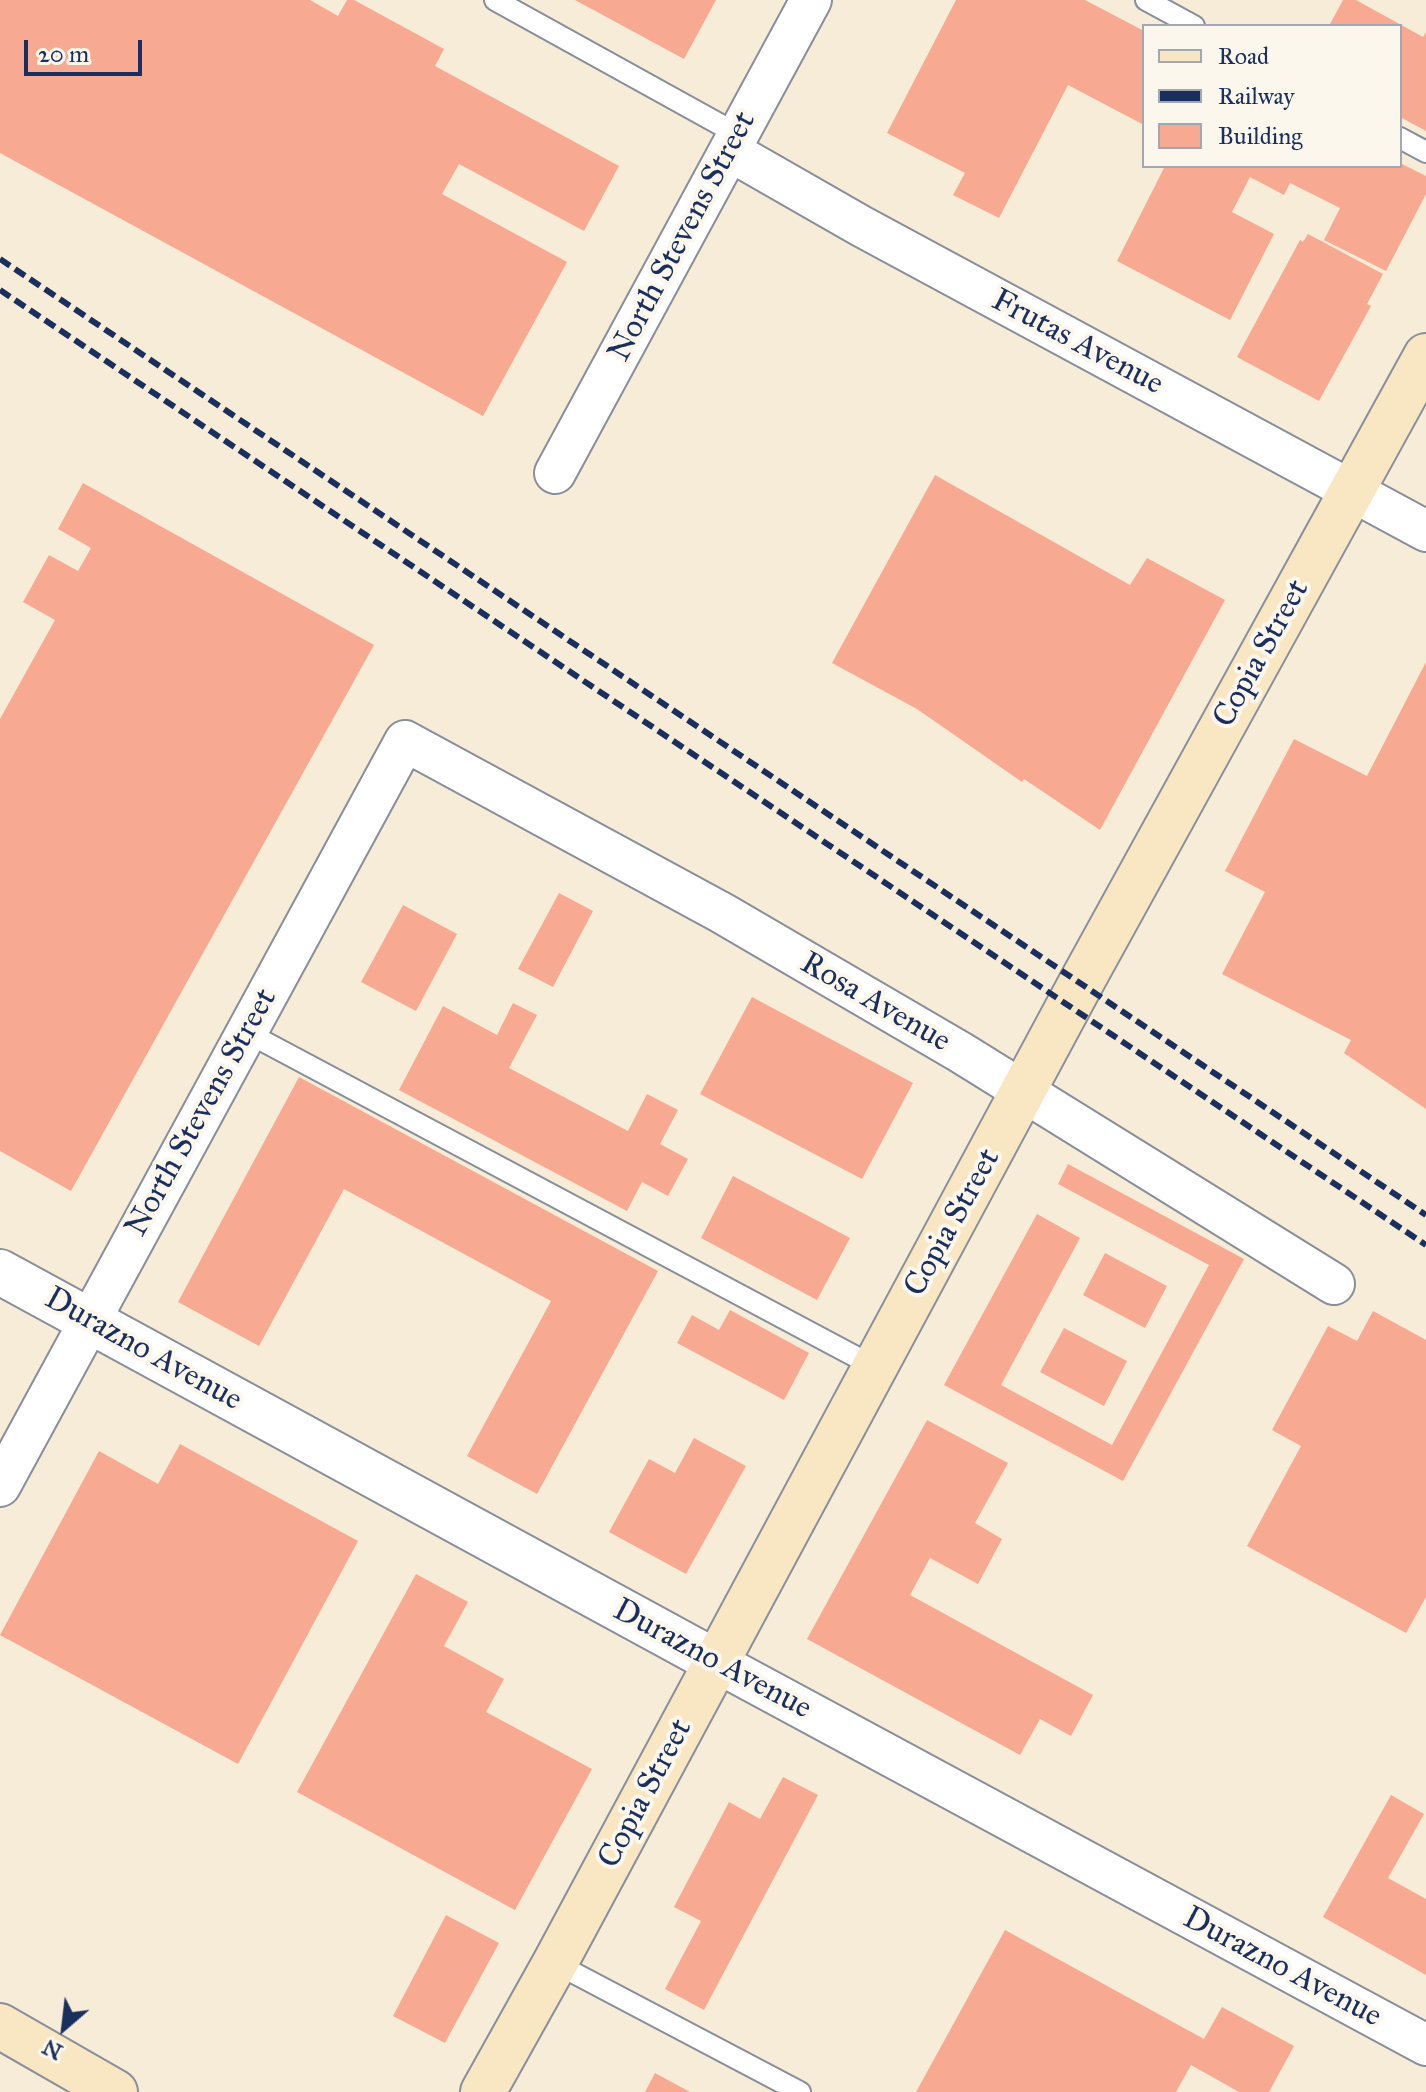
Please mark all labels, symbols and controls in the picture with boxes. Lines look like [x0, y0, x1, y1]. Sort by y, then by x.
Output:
scale bar [28, 24, 146, 74]
legend [1142, 24, 1402, 168]
text: 20 m [38, 39, 89, 69]
text: Road [1218, 41, 1269, 71]
text: Railway [1218, 81, 1295, 111]
street label: North Stevens Street [601, 106, 765, 368]
text: Building [1218, 121, 1303, 151]
street label: Frutas Avenue [985, 282, 1169, 404]
street label: Copia Street [1206, 573, 1318, 735]
street label: Rosa Avenue [793, 945, 957, 1061]
street label: North Stevens Street [118, 982, 286, 1244]
street label: Copia Street [897, 1142, 1009, 1304]
street label: Durazno Avenue [38, 1280, 248, 1420]
street label: Durazno Avenue [606, 1592, 818, 1728]
street label: Copia Street [591, 1713, 701, 1875]
street label: Durazno Avenue [1176, 1900, 1388, 2036]
north arrow [24, 1988, 104, 2068]
text: N [38, 2033, 67, 2066]

